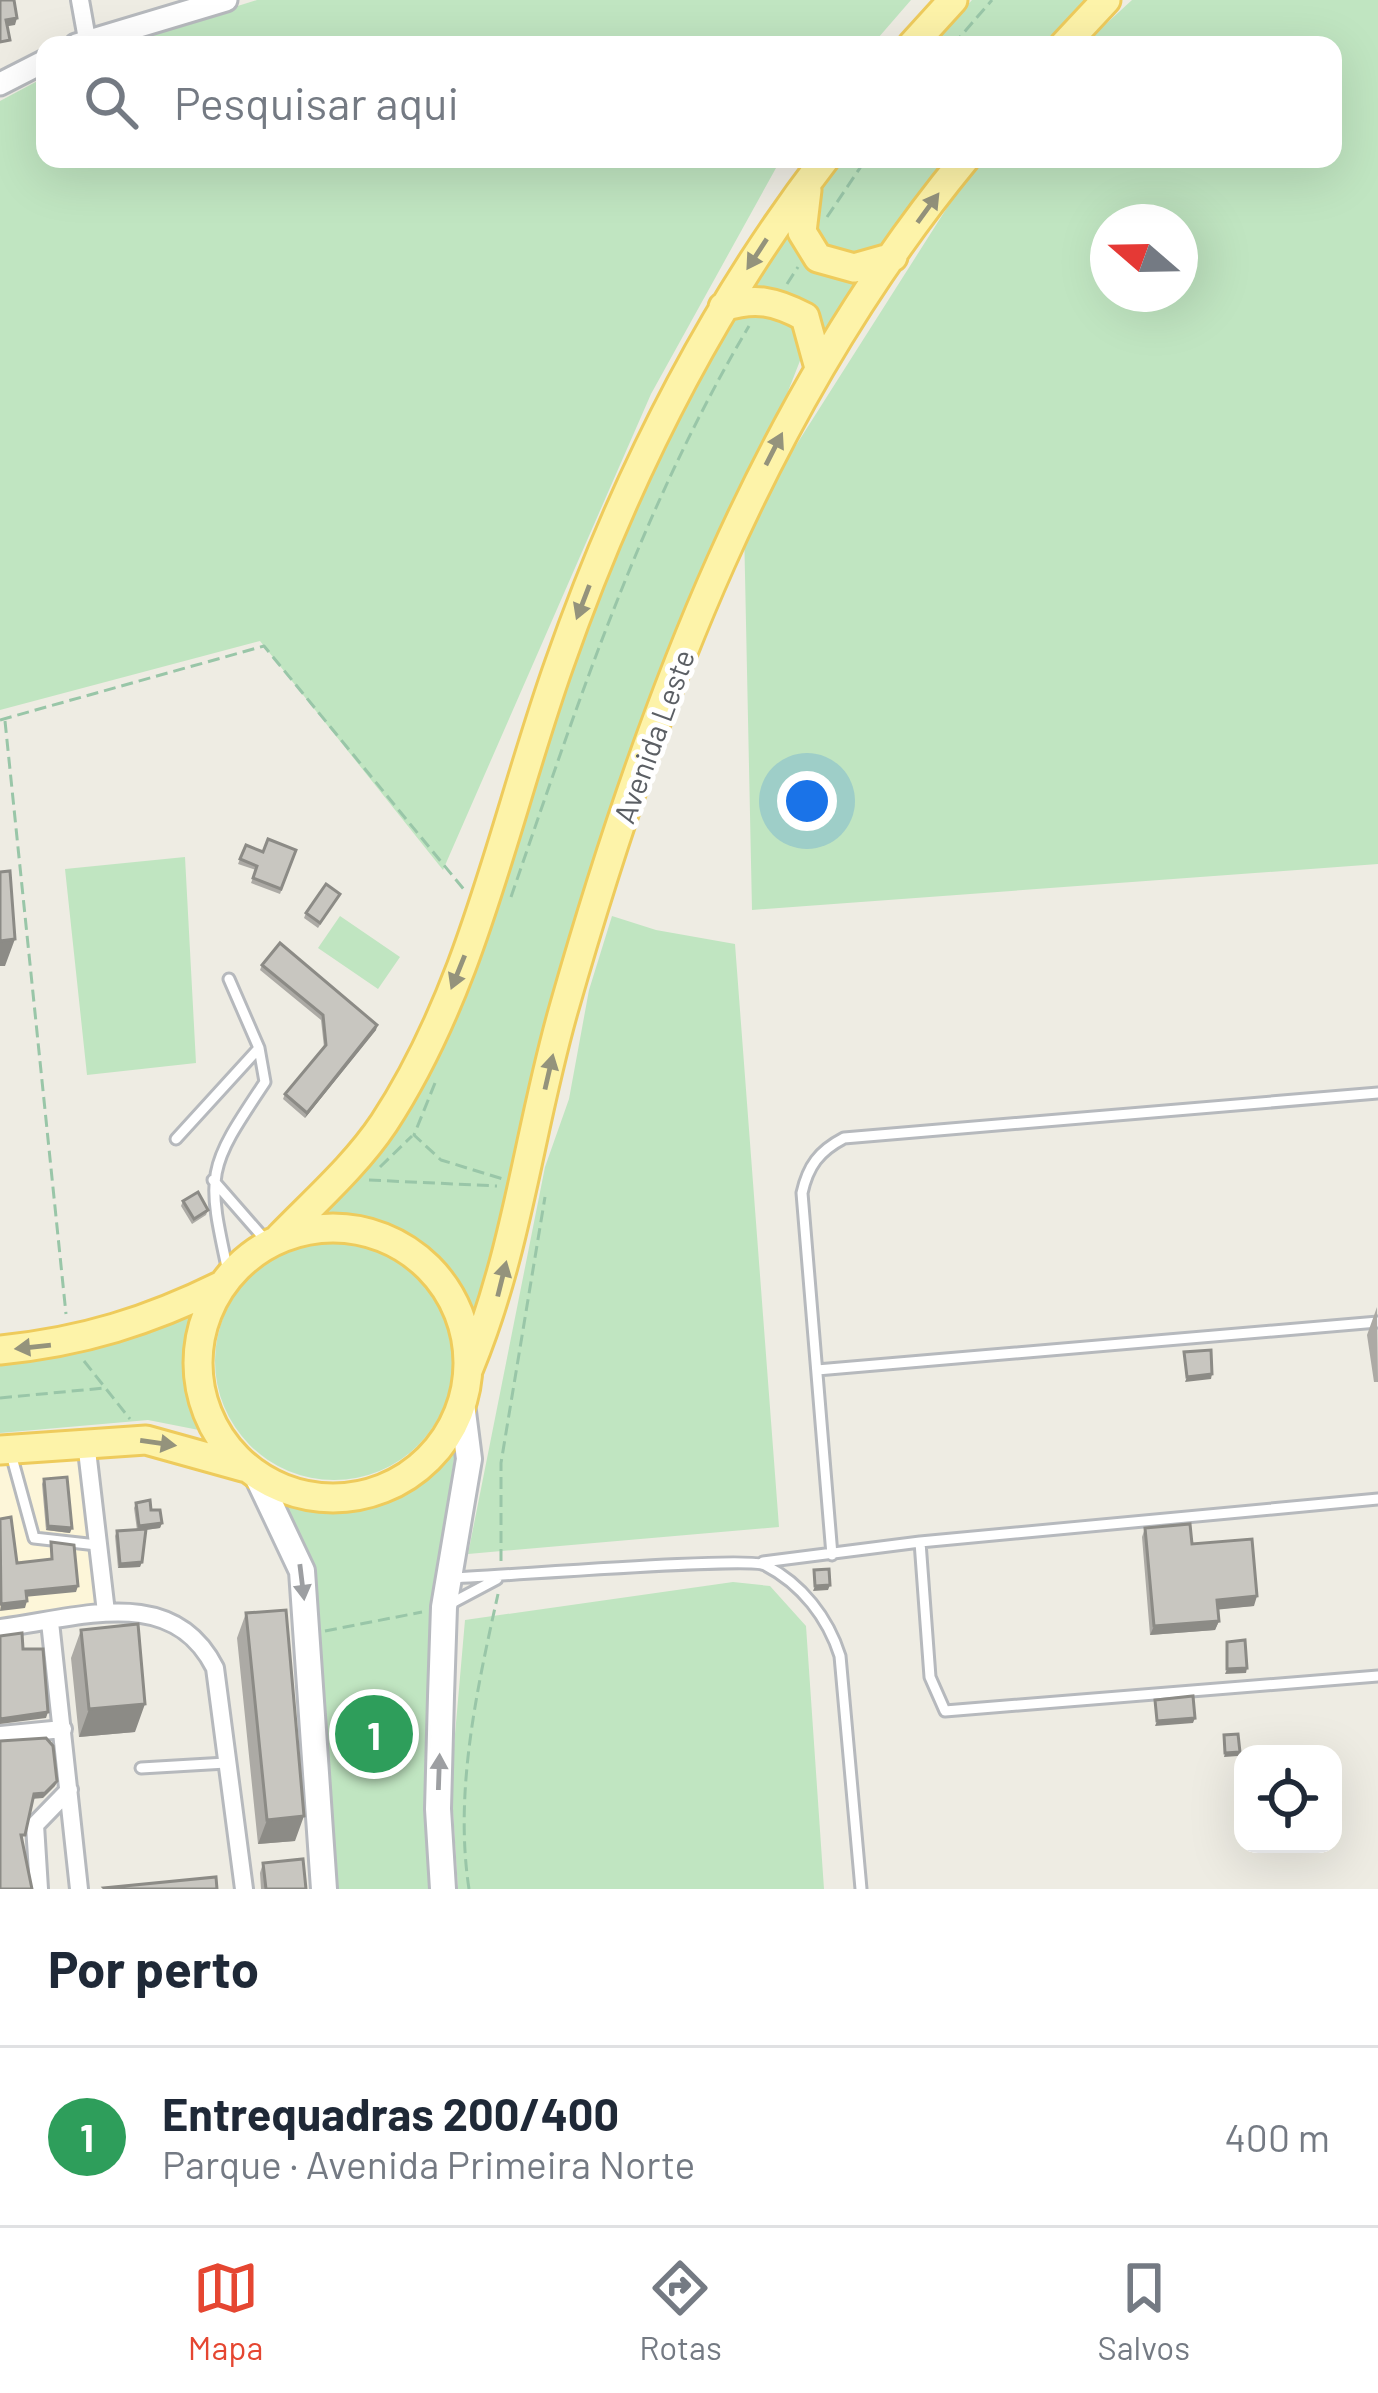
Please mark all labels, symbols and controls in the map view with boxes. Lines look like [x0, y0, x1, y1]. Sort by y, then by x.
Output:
search box [36, 36, 1342, 168]
icon: search [78, 69, 144, 135]
text: Pesquisar aqui [174, 75, 459, 129]
one-way arrow [916, 192, 940, 224]
north arrow [1090, 204, 1198, 312]
one-way arrow [746, 238, 768, 270]
one-way arrow [763, 432, 783, 466]
one-way arrow [572, 585, 591, 621]
street label: Avenida Leste [605, 644, 701, 828]
your location [777, 771, 837, 831]
one-way arrow [447, 954, 466, 990]
one-way arrow [540, 1053, 559, 1090]
one-way arrow [493, 1260, 512, 1297]
one-way arrow [14, 1338, 51, 1357]
one-way arrow [140, 1434, 178, 1453]
one-way arrow [292, 1564, 311, 1601]
pin: 1 [335, 1689, 413, 1779]
map controls [1234, 1745, 1342, 1853]
button: locate [1234, 1745, 1342, 1853]
one-way arrow [429, 1752, 448, 1790]
text: Por perto [48, 1937, 259, 1998]
text: Entrequadras 200/400 [162, 2086, 619, 2140]
text: 1 [80, 2113, 94, 2160]
text: 400 m [1224, 2113, 1330, 2160]
text: Parque · Avenida Primeira Norte [162, 2140, 695, 2187]
tab: Mapa [188, 2255, 263, 2367]
tab: Rotas [639, 2255, 722, 2367]
tab: Salvos [1097, 2255, 1190, 2367]

